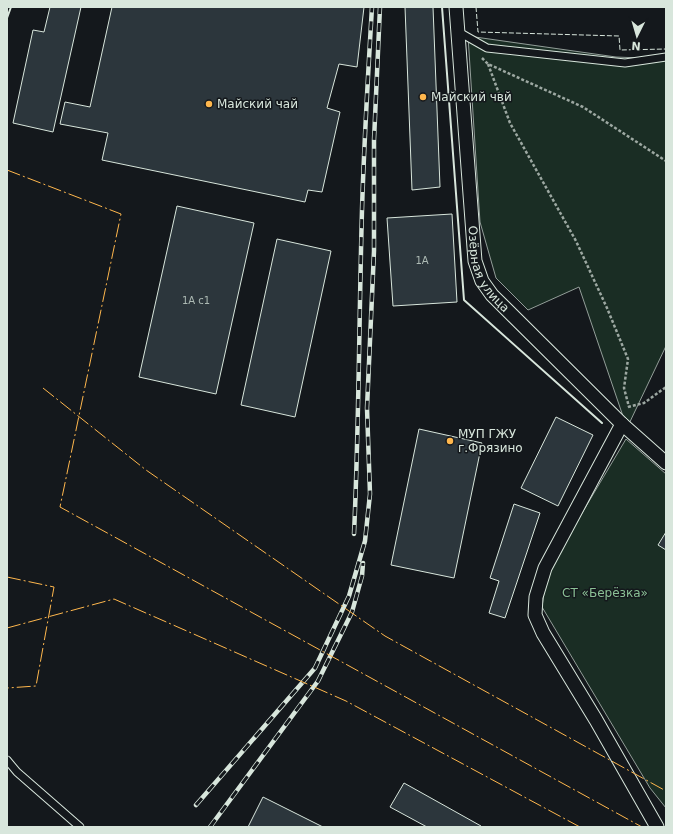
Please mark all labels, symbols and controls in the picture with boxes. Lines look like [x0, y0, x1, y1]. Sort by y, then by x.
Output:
north arrow [617, 16, 657, 56]
text: N [631, 39, 641, 52]
place label: Майский чвй [431, 90, 512, 104]
marker: Майский чвй [418, 92, 428, 102]
place label: Майский чай [217, 97, 298, 111]
marker: Майский чай [204, 99, 214, 109]
street label: Озёрная улица [465, 225, 512, 315]
house number: 1А [415, 255, 429, 266]
house number: 1А с1 [182, 295, 210, 306]
place label: МУП ГЖУ г.Фрязино [458, 427, 523, 455]
marker: МУП ГЖУ г.Фрязино [445, 436, 455, 446]
park label: СТ «Берёзка» [562, 586, 648, 600]

